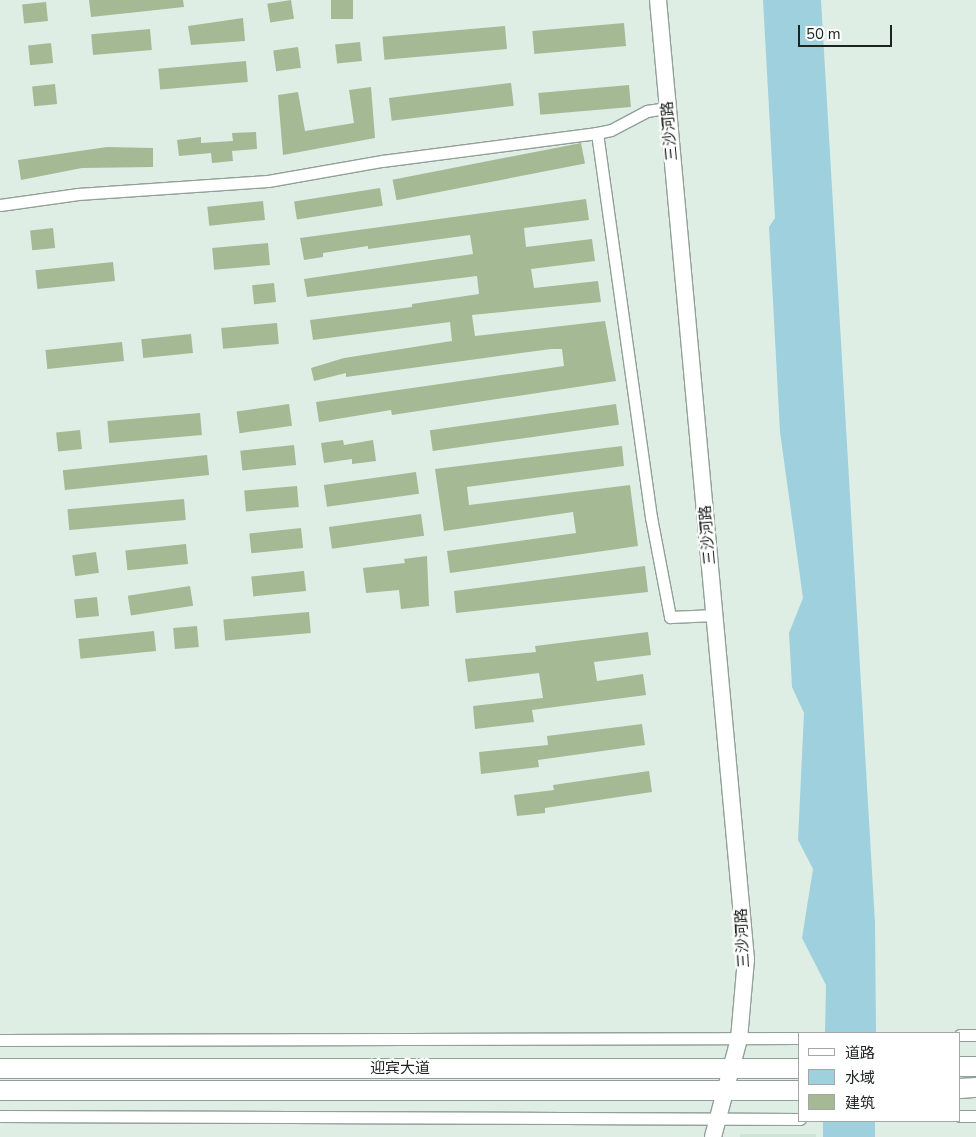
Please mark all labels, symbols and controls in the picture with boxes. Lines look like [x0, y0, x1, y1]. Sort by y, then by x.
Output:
scale bar [801, 15, 895, 47]
text: 50 m [806, 24, 841, 44]
street label: 三沙河路 [658, 100, 682, 162]
street label: 三沙河路 [696, 504, 720, 566]
street label: 三沙河路 [732, 908, 754, 968]
legend [798, 1032, 961, 1122]
text: 道路 [845, 1043, 875, 1063]
street label: 迎宾大道 [370, 1060, 430, 1078]
text: 水域 [845, 1068, 875, 1088]
text: 建筑 [845, 1093, 875, 1113]

